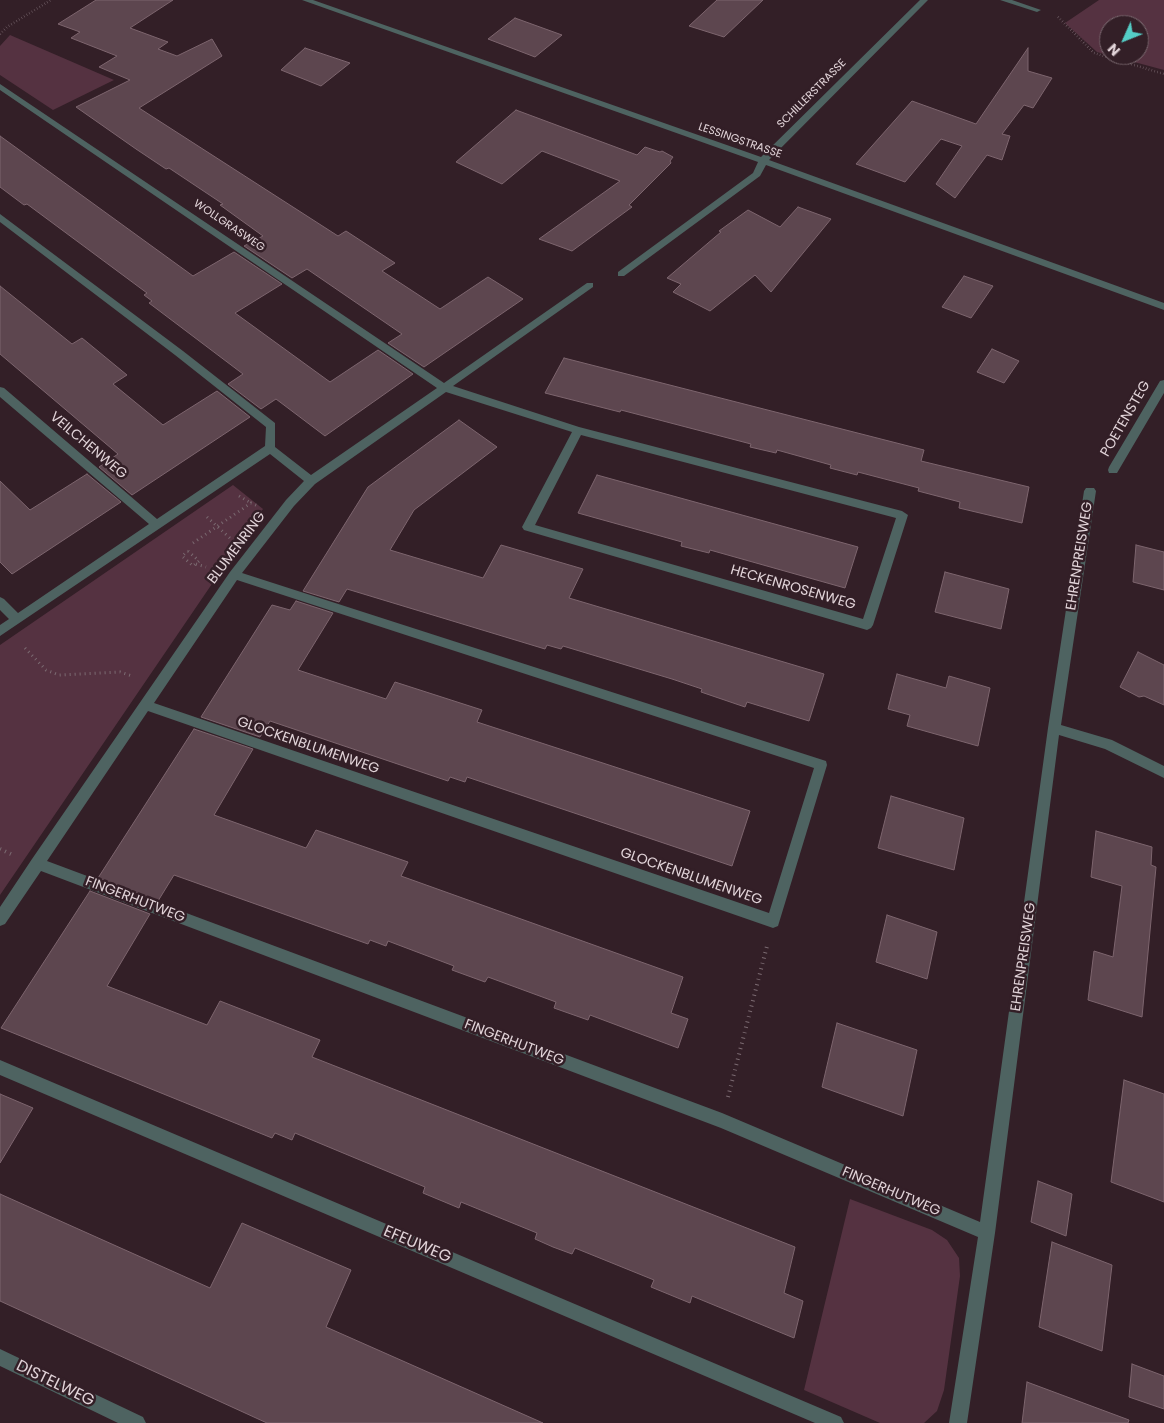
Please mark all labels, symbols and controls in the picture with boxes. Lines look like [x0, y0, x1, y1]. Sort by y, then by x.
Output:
north arrow [1099, 15, 1149, 65]
text: N [1103, 39, 1125, 60]
street label: SCHILLERSTRASSE [775, 57, 849, 131]
street label: LESSINGSTRASSE [697, 121, 783, 161]
street label: WOLLGRASWEG [191, 197, 267, 255]
street label: POETENSTEG [1098, 378, 1154, 460]
street label: VEILCHENWEG [46, 409, 130, 483]
street label: EHRENPREISWEG [1063, 501, 1097, 611]
street label: BLUMENRING [204, 509, 270, 587]
street label: HECKENROSENWEG [728, 562, 858, 614]
street label: GLOCKENBLUMENWEG [235, 714, 381, 778]
street label: GLOCKENBLUMENWEG [618, 845, 764, 909]
street label: FINGERHUTWEG [83, 873, 187, 927]
street label: EHRENPREISWEG [1008, 902, 1040, 1012]
street label: FINGERHUTWEG [462, 1016, 566, 1070]
street label: FINGERHUTWEG [839, 1164, 943, 1220]
street label: EFEUWEG [380, 1222, 454, 1268]
street label: DISTELWEG [13, 1357, 97, 1411]

